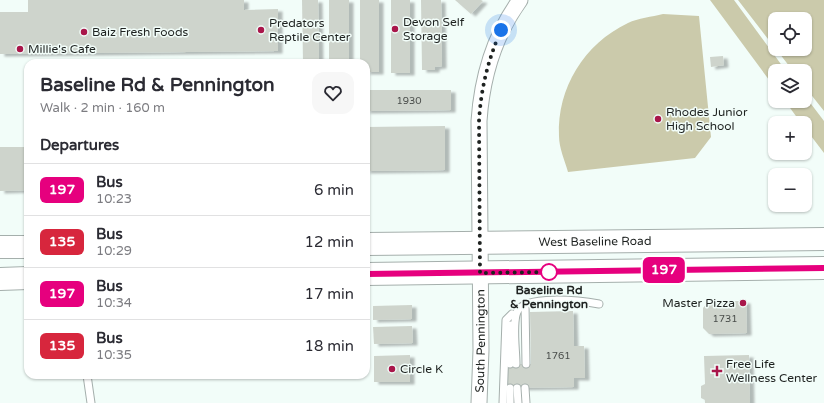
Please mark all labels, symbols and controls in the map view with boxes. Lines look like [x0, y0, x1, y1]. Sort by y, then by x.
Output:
map controls [768, 12, 812, 212]
button: locate [768, 12, 812, 56]
place label: Devon Self Storage [403, 15, 465, 43]
place label: Predators Reptile Center [269, 16, 351, 44]
your location [491, 20, 511, 40]
marker: Devon Self Storage [390, 24, 400, 34]
place label: Baiz Fresh Foods [92, 25, 188, 39]
marker: Predators Reptile Center [256, 25, 266, 35]
marker: Baiz Fresh Foods [79, 27, 89, 37]
place label: Millie's Cafe [28, 42, 96, 56]
marker: Millie's Cafe [15, 44, 25, 54]
button: layers [768, 64, 812, 108]
button: heart [312, 72, 354, 114]
text: Baseline Rd & Pennington [40, 74, 275, 96]
house number: 1930 [396, 95, 422, 107]
text: Walk · 2 min · 160 m [40, 100, 165, 116]
place label: Rhodes Junior High School [666, 105, 748, 133]
marker: Rhodes Junior High School [653, 114, 663, 124]
button: + [768, 116, 812, 160]
text: Departures [40, 136, 119, 154]
button: − [768, 168, 812, 212]
text: Bus [96, 173, 123, 191]
text: 197 [49, 181, 75, 198]
text: 6 min [314, 181, 354, 199]
text: 10:23 [96, 191, 132, 207]
text: Bus [96, 225, 123, 243]
text: 135 [49, 233, 75, 250]
text: 12 min [305, 233, 354, 251]
street label: West Baseline Road [538, 234, 651, 249]
text: 10:29 [96, 243, 132, 259]
line badge: 197 [641, 257, 687, 283]
text: 197 [651, 261, 677, 278]
marker: Baseline Rd & Pennington [540, 263, 558, 281]
text: Bus [96, 277, 123, 295]
place label: Baseline Rd & Pennington [510, 283, 588, 312]
text: 197 [49, 285, 75, 302]
text: 17 min [305, 285, 354, 303]
street label: South Pennington [472, 289, 488, 393]
text: 10:34 [96, 295, 132, 311]
place label: Master Pizza [662, 296, 735, 310]
marker: Master Pizza [738, 298, 748, 308]
house number: 1731 [712, 313, 738, 325]
text: Bus [96, 329, 123, 347]
text: 135 [49, 337, 75, 354]
text: 18 min [305, 337, 354, 355]
text: 10:35 [96, 347, 132, 363]
house number: 1761 [545, 350, 571, 362]
place label: Free Life Wellness Center [726, 357, 817, 385]
place label: Circle K [400, 362, 443, 376]
marker: Circle K [387, 364, 397, 374]
marker: Free Life Wellness Center [711, 365, 723, 377]

